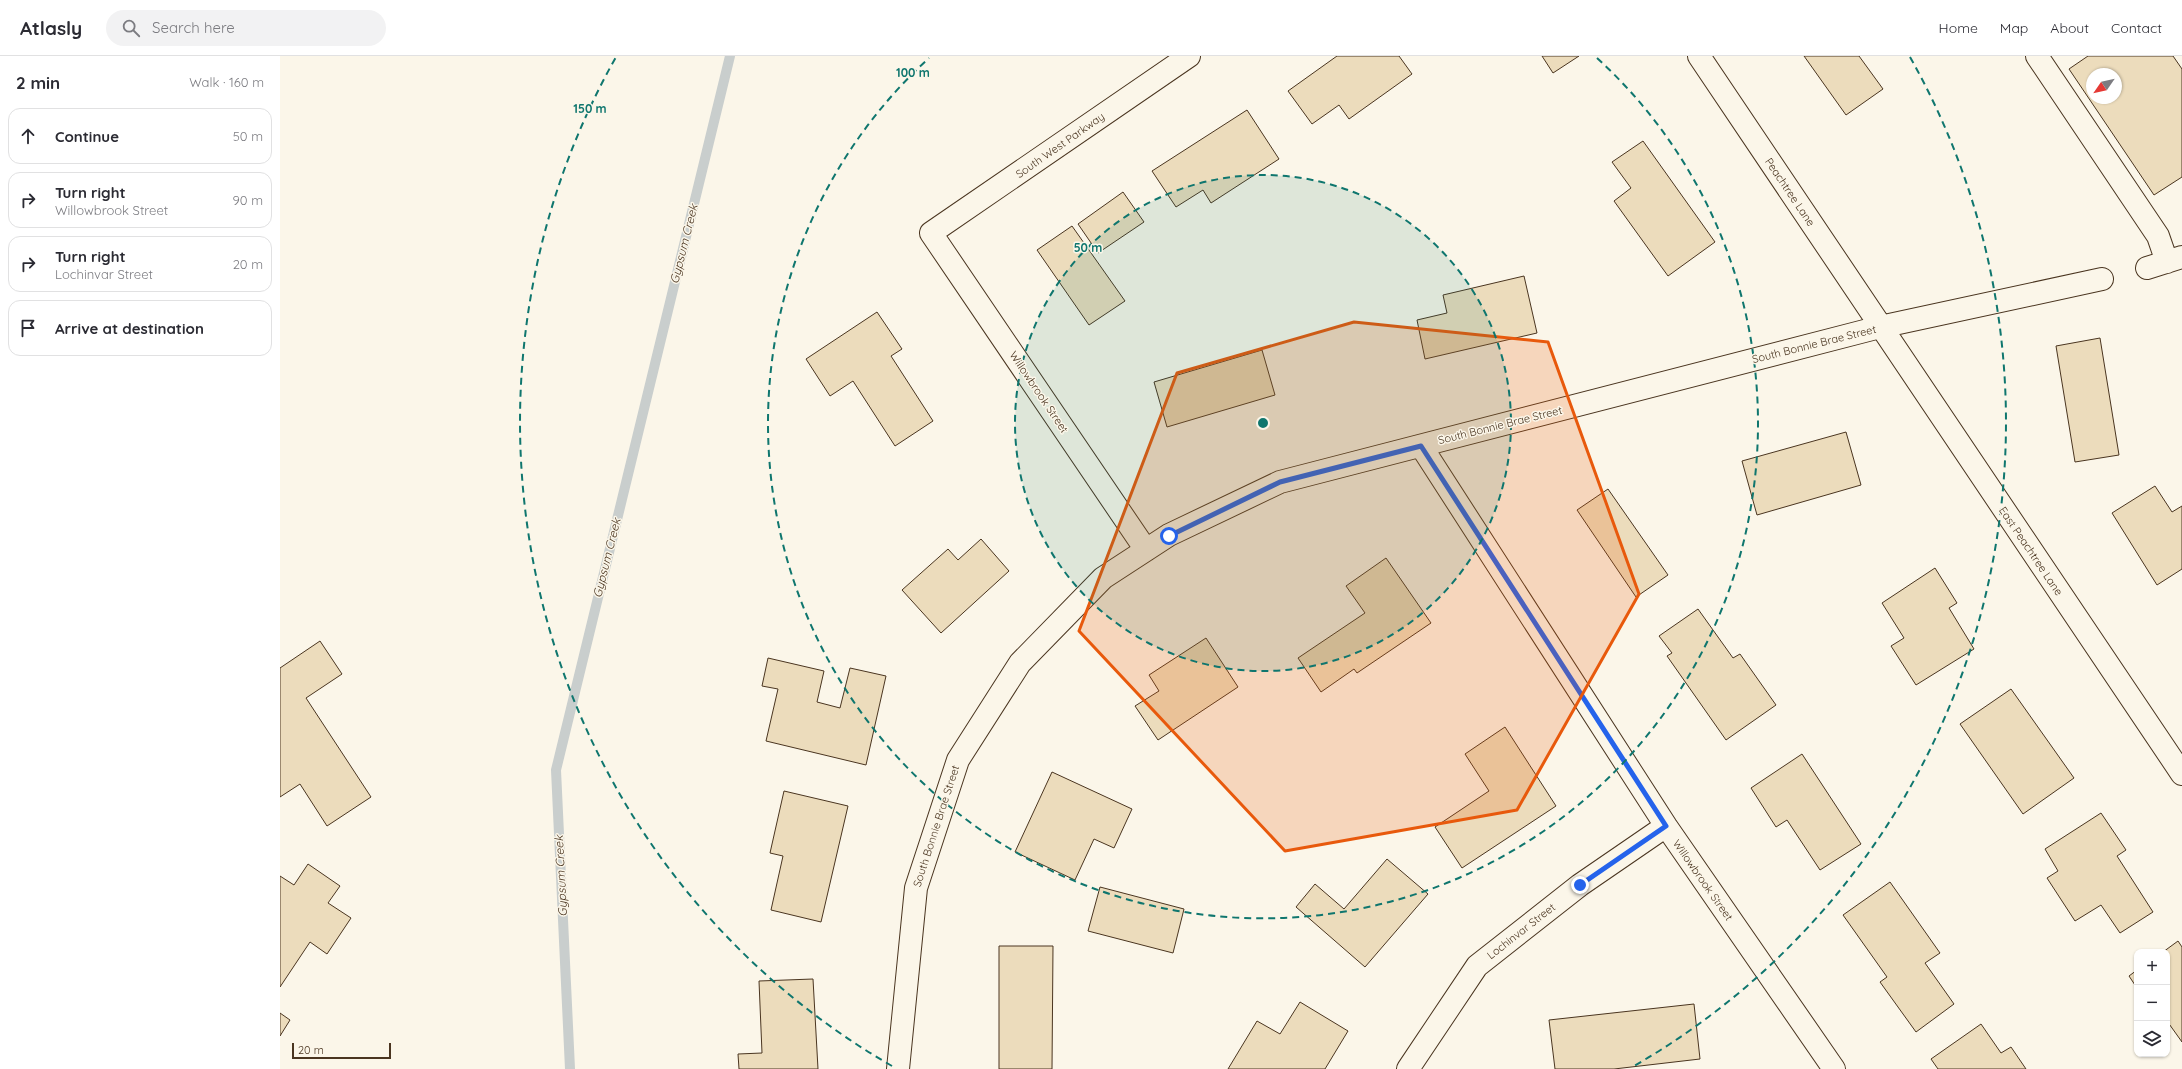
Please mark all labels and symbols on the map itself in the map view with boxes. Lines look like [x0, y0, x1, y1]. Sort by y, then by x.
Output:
text: 100 m [896, 65, 930, 80]
north arrow [2086, 68, 2122, 104]
text: 150 m [573, 101, 607, 116]
street label: South West Parkway [1013, 109, 1107, 181]
street label: Peachtree Lane [1762, 155, 1818, 229]
water label: Gypsum Creek [666, 201, 701, 285]
text: 50 m [1074, 240, 1102, 255]
street label: South Bonnie Brae Street [1751, 322, 1878, 366]
street label: Willowbrook Street [1006, 348, 1072, 436]
street label: South Bonnie Brae Street [1437, 403, 1564, 447]
centre of rings [1256, 416, 1270, 430]
street label: East Peachtree Lane [1996, 504, 2066, 598]
water label: Gypsum Creek [589, 515, 624, 599]
route start [1160, 527, 1178, 545]
street label: South Bonnie Brae Street [910, 763, 962, 889]
water label: Gypsum Creek [551, 833, 570, 917]
street label: Willowbrook Street [1670, 837, 1736, 923]
route end [1571, 876, 1589, 894]
street label: Lochinvar Street [1484, 900, 1558, 962]
scale bar [292, 1041, 391, 1060]

